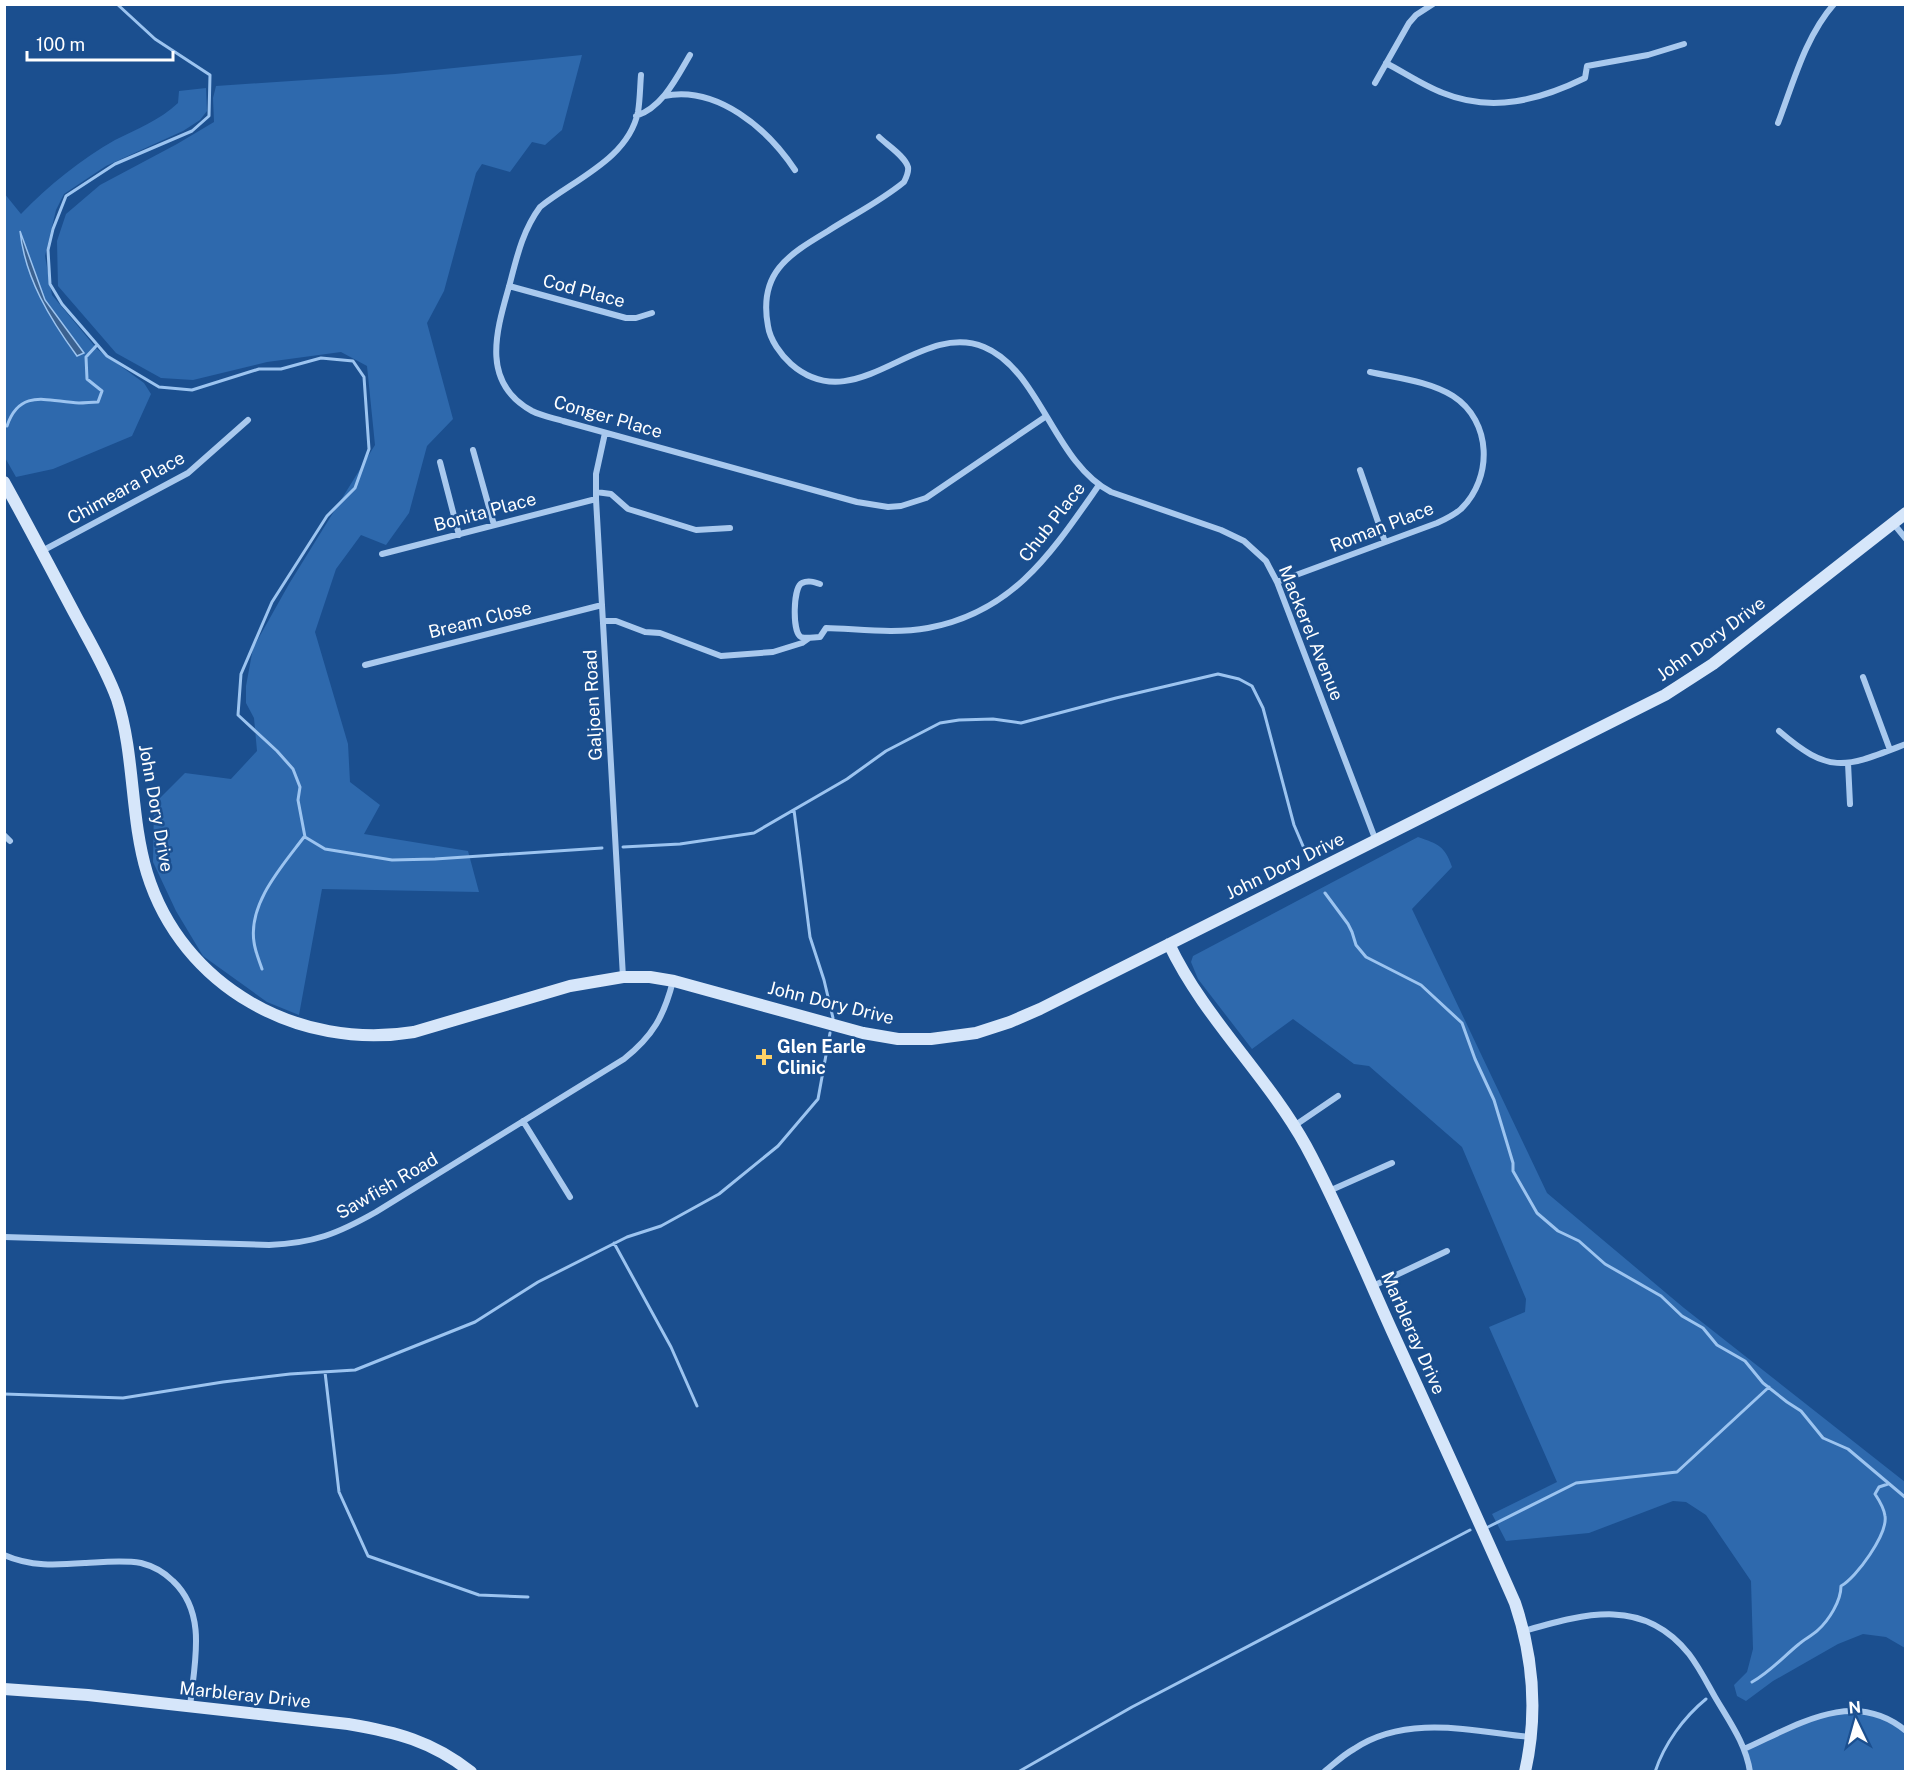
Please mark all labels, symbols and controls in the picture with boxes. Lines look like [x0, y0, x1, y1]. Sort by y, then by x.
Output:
scale bar [27, 24, 172, 62]
text: 100 m [36, 34, 85, 55]
street label: Cod Place [541, 269, 628, 312]
street label: Conger Place [551, 391, 665, 442]
street label: Chimeara Place [64, 447, 188, 528]
street label: Chub Place [1014, 478, 1089, 566]
street label: Bonita Place [431, 488, 538, 535]
street label: Roman Place [1327, 497, 1436, 556]
street label: Mackerel Avenue [1275, 562, 1348, 704]
street label: John Dory Drive [1652, 592, 1769, 685]
street label: Bream Close [426, 597, 534, 642]
street label: Galjoen Road [579, 649, 606, 761]
street label: John Dory Drive [135, 742, 178, 873]
street label: John Dory Drive [1222, 828, 1347, 903]
street label: John Dory Drive [766, 977, 896, 1028]
place label: Glen Earle Clinic [777, 1036, 866, 1078]
marker: Glen Earle Clinic [755, 1048, 773, 1066]
street label: Sawfish Road [332, 1148, 441, 1223]
street label: Marbleray Drive [1377, 1268, 1450, 1397]
street label: Marbleray Drive [178, 1677, 312, 1712]
north arrow [1826, 1692, 1886, 1752]
text: N [1848, 1698, 1862, 1718]

